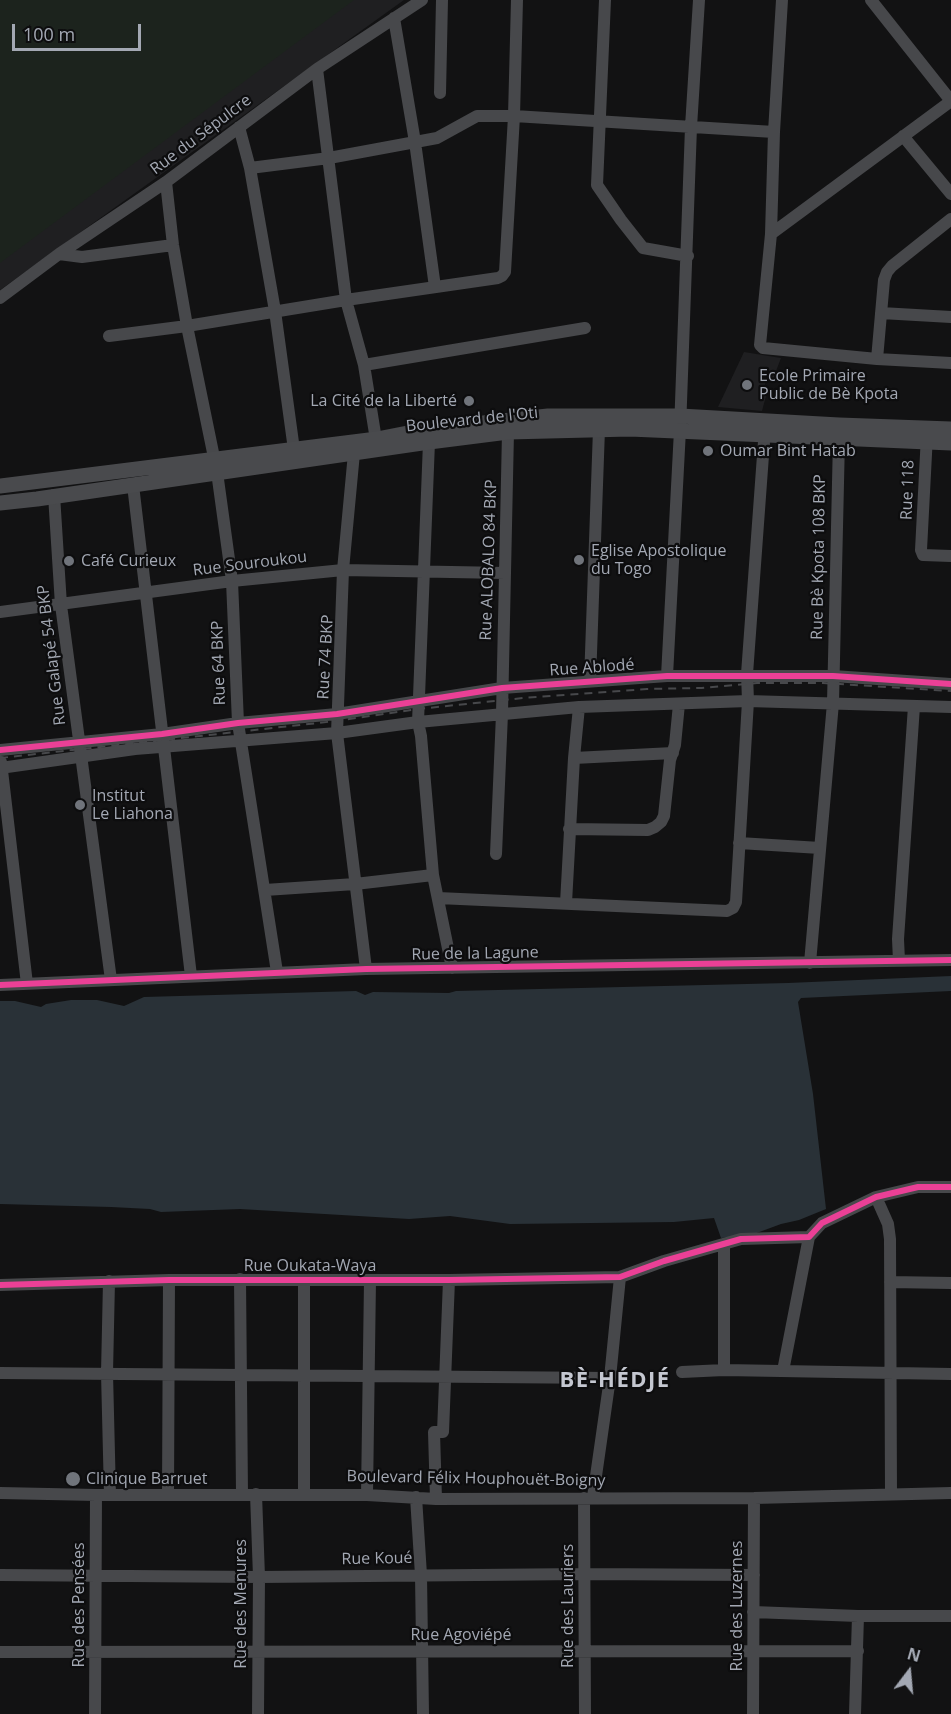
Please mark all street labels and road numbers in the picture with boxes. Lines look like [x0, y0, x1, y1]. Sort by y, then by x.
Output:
street label: Rue du Sépulcre [147, 91, 255, 179]
street label: Boulevard de l'Oti [405, 404, 539, 436]
street label: Rue 118 [897, 460, 919, 520]
street label: Rue Bè Kpota 108 BKP [808, 474, 830, 640]
street label: Rue ALOBALO 84 BKP [477, 479, 501, 641]
street label: Rue Souroukou [192, 547, 308, 581]
street label: Rue Galapé 54 BKP [34, 584, 70, 726]
street label: Rue 74 BKP [314, 614, 338, 700]
street label: Rue 64 BKP [208, 620, 230, 706]
street label: Rue Ablodé [549, 655, 635, 681]
street label: Rue de la Lagune [411, 943, 539, 965]
street label: Rue Oukata-Waya [244, 1256, 376, 1276]
street label: Boulevard Félix Houphouët-Boigny [347, 1467, 605, 1491]
street label: Rue des Menures [231, 1539, 251, 1669]
street label: Rue des Luzernes [727, 1541, 747, 1671]
street label: Rue des Pensées [69, 1542, 89, 1668]
street label: Rue des Lauriers [558, 1544, 578, 1668]
street label: Rue Koué [341, 1549, 413, 1569]
street label: Rue Agoviépé [410, 1625, 512, 1645]

